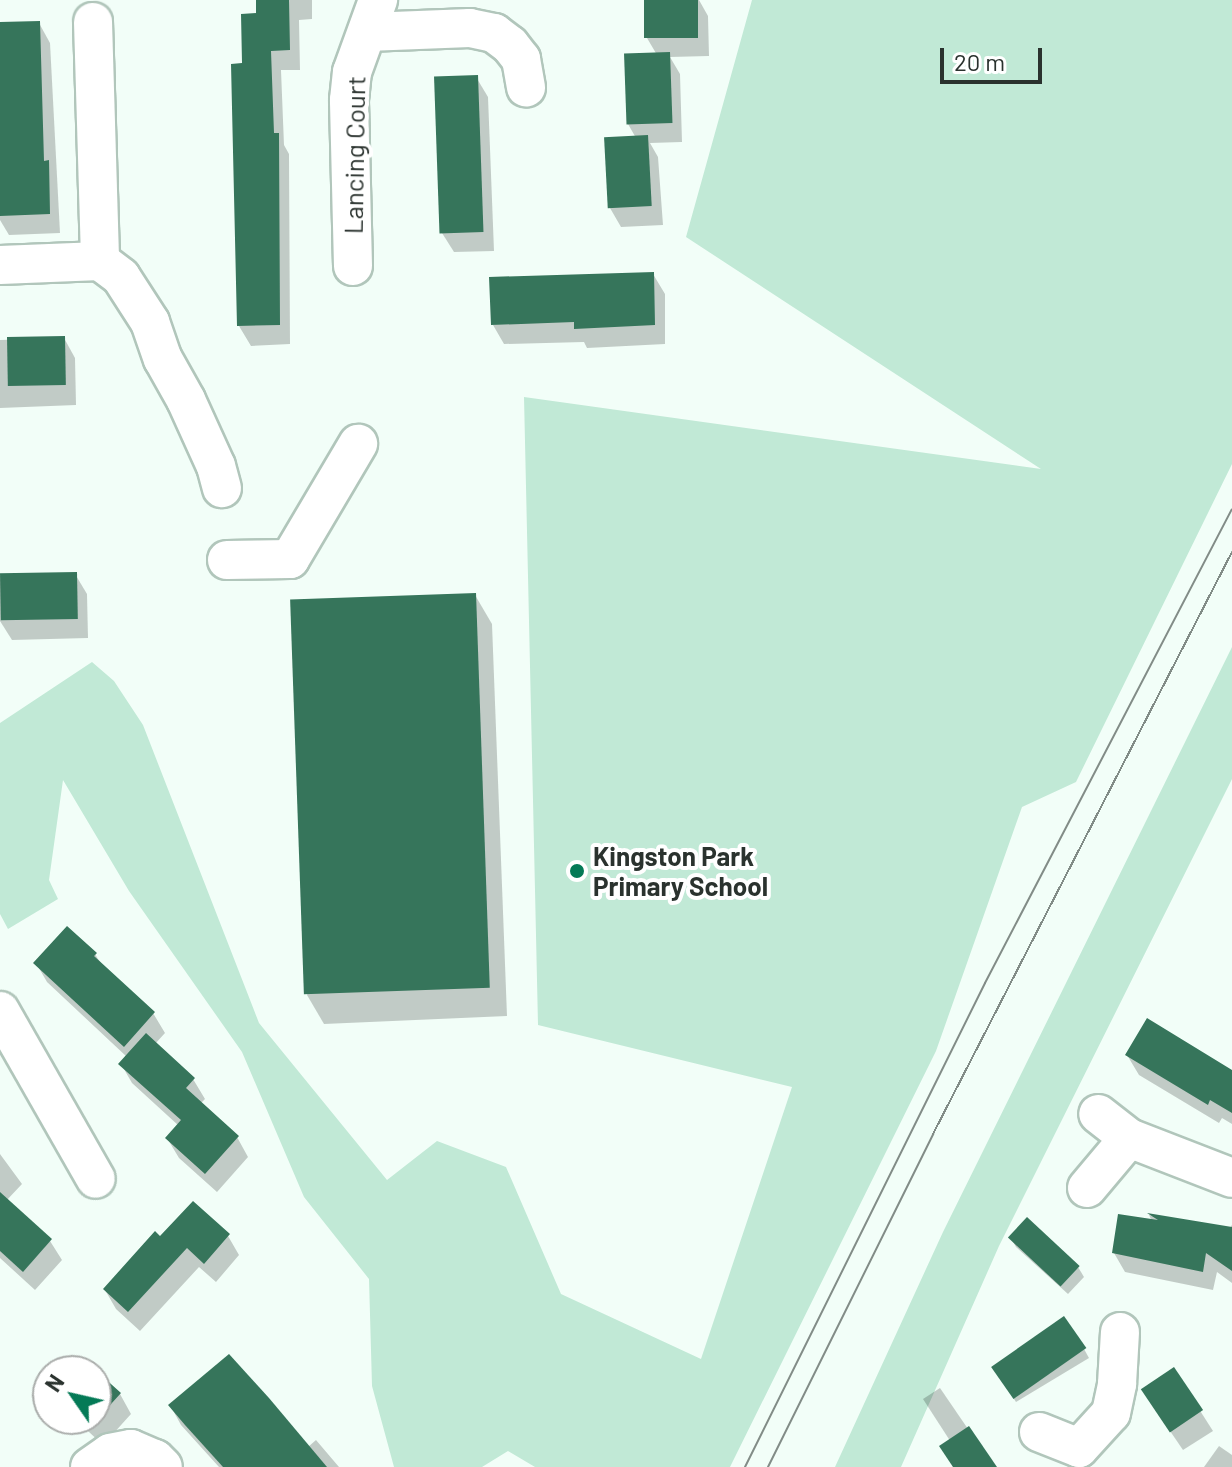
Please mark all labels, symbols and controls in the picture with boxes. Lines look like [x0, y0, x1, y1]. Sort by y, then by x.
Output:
scale bar [944, 32, 1046, 82]
text: 20 m [954, 47, 1005, 76]
street label: Lancing Court [337, 76, 371, 234]
place label: Kingston Park Primary School [593, 840, 768, 902]
marker: Kingston Park Primary School [568, 862, 586, 880]
north arrow [32, 1355, 112, 1435]
text: N [39, 1369, 69, 1396]

